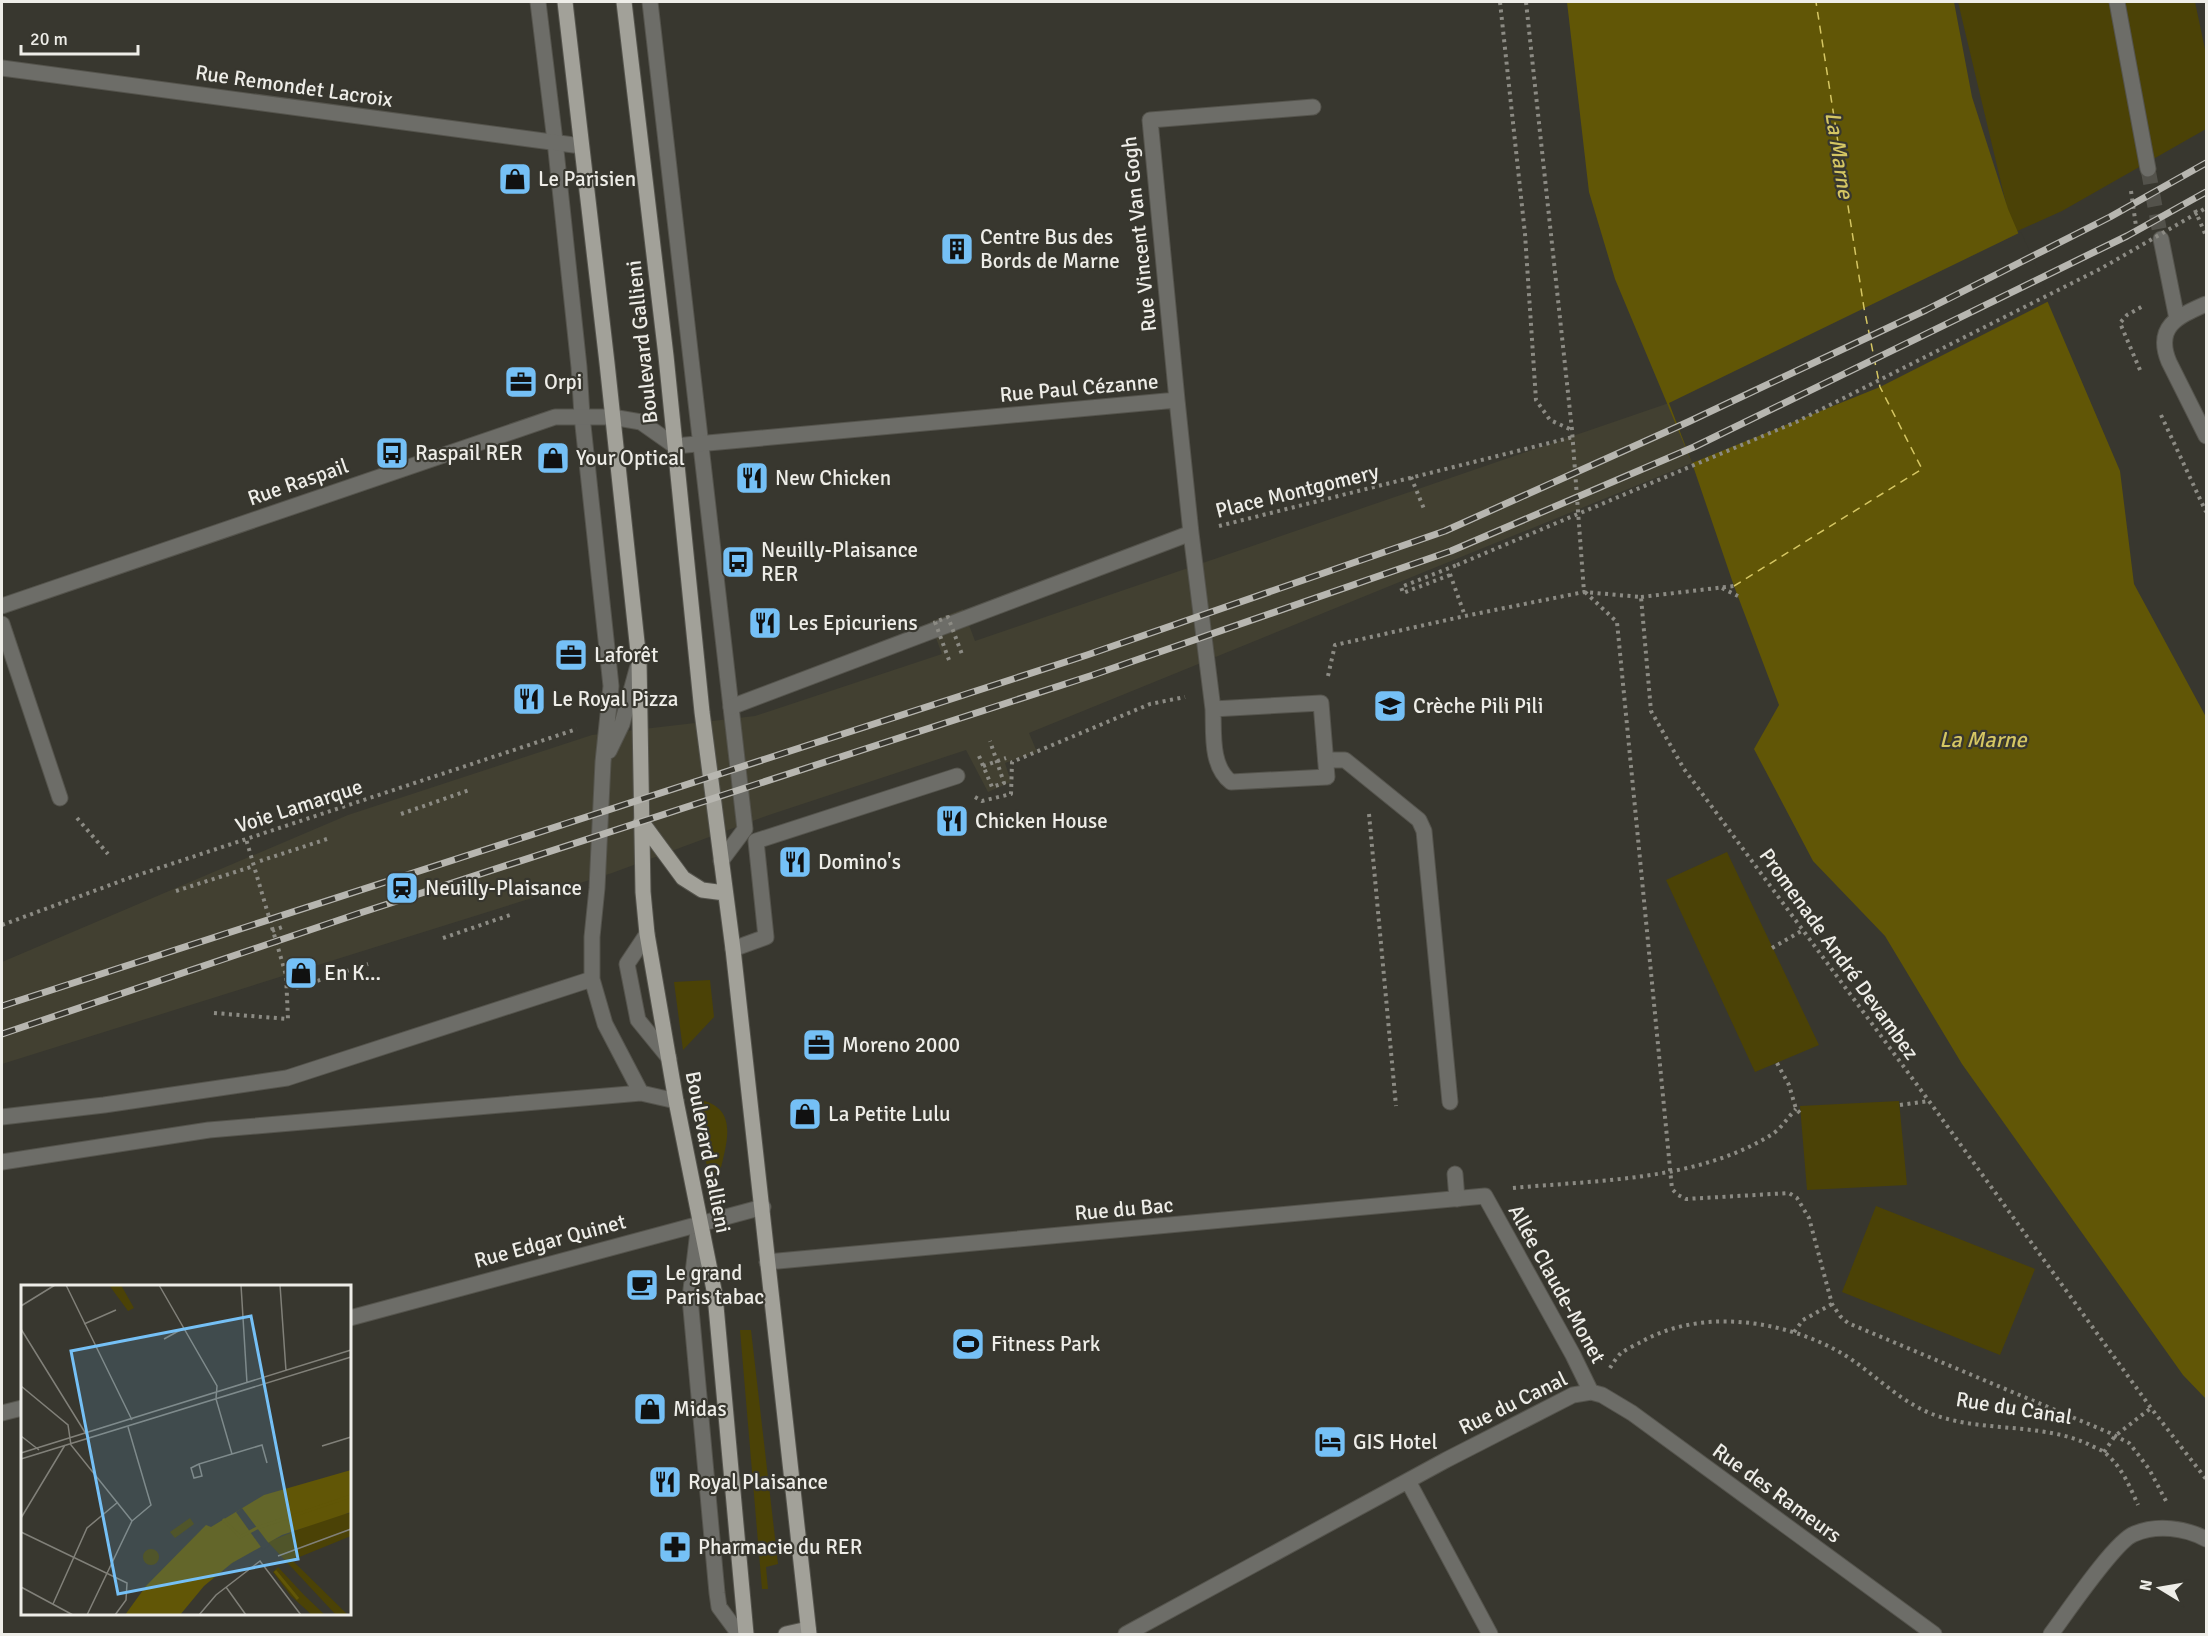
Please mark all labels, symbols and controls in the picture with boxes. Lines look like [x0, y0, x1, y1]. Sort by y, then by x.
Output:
scale bar [21, 18, 138, 56]
text: 20 m [30, 28, 68, 50]
street label: Rue Remondet Lacroix [194, 59, 395, 113]
water label: La Marne [1819, 110, 1860, 201]
street label: Rue Vincent Van Gogh [1116, 135, 1162, 333]
shop icon: Le Parisien [497, 161, 533, 197]
place label: Le Parisien [538, 166, 636, 192]
place label: Centre Bus des Bords de Marne [980, 224, 1120, 274]
building icon: Centre Bus des Bords de Marne [939, 231, 975, 267]
street label: Boulevard Gallieni [620, 259, 664, 425]
office icon: Orpi [503, 364, 539, 400]
street label: Rue Paul Cézanne [998, 368, 1160, 408]
place label: Orpi [544, 369, 582, 395]
bus stop icon: Raspail RER [374, 435, 410, 471]
place label: Raspail RER [415, 440, 523, 466]
shop icon: Your Optical [535, 440, 571, 476]
place label: Your Optical [576, 445, 685, 471]
street label: Rue Raspail [244, 453, 352, 511]
street label: Place Montgomery [1213, 458, 1382, 524]
restaurant icon: New Chicken [734, 460, 770, 496]
place label: New Chicken [775, 465, 891, 491]
place label: Neuilly-Plaisance RER [761, 537, 918, 587]
bus stop icon: Neuilly-Plaisance RER [720, 544, 756, 580]
restaurant icon: Les Epicuriens [747, 605, 783, 641]
place label: Les Epicuriens [788, 610, 918, 636]
office icon: Laforêt [553, 637, 589, 673]
place label: Laforêt [594, 642, 658, 668]
restaurant icon: Le Royal Pizza [511, 681, 547, 717]
place label: Le Royal Pizza [552, 686, 678, 712]
school or university icon: Crèche Pili Pili [1372, 688, 1408, 724]
place label: Crèche Pili Pili [1413, 693, 1543, 719]
water label: La Marne [1939, 726, 2028, 753]
street label: Voie Lamarque [232, 773, 366, 839]
restaurant icon: Chicken House [934, 803, 970, 839]
place label: Chicken House [975, 808, 1108, 834]
street label: Promenade André Devambez [1754, 843, 1924, 1065]
restaurant icon: Domino's [777, 844, 813, 880]
place label: Domino's [818, 849, 901, 875]
station icon: Neuilly-Plaisance [384, 870, 420, 906]
place label: Neuilly-Plaisance [425, 875, 582, 901]
shop icon: En K... [283, 955, 319, 991]
place label: En K... [324, 960, 381, 986]
office icon: Moreno 2000 [801, 1027, 837, 1063]
place label: Moreno 2000 [842, 1032, 960, 1058]
street label: Boulevard Gallieni [680, 1069, 736, 1235]
shop icon: La Petite Lulu [787, 1096, 823, 1132]
place label: La Petite Lulu [828, 1101, 951, 1127]
street label: Rue du Bac [1073, 1192, 1175, 1226]
street label: Allée Claude-Monet [1503, 1200, 1611, 1368]
street label: Rue Edgar Quinet [471, 1208, 629, 1274]
place label: Le grand Paris tabac [665, 1260, 764, 1310]
cafe icon: Le grand Paris tabac [624, 1267, 660, 1303]
inset map [21, 1285, 351, 1615]
sports icon: Fitness Park [950, 1326, 986, 1362]
place label: Fitness Park [991, 1331, 1101, 1357]
street label: Rue du Canal [1455, 1366, 1571, 1440]
street label: Rue du Canal [1954, 1386, 2074, 1430]
shop icon: Midas [632, 1391, 668, 1427]
place label: Midas [673, 1396, 727, 1422]
hotel icon: GIS Hotel [1312, 1424, 1348, 1460]
place label: GIS Hotel [1353, 1429, 1438, 1455]
street label: Rue des Rameurs [1708, 1438, 1846, 1548]
restaurant icon: Royal Plaisance [647, 1464, 683, 1500]
place label: Royal Plaisance [688, 1469, 828, 1495]
pharmacy icon: Pharmacie du RER [657, 1529, 693, 1565]
place label: Pharmacie du RER [698, 1534, 862, 1560]
north arrow [2130, 1558, 2190, 1618]
text: N [2135, 1578, 2157, 1593]

